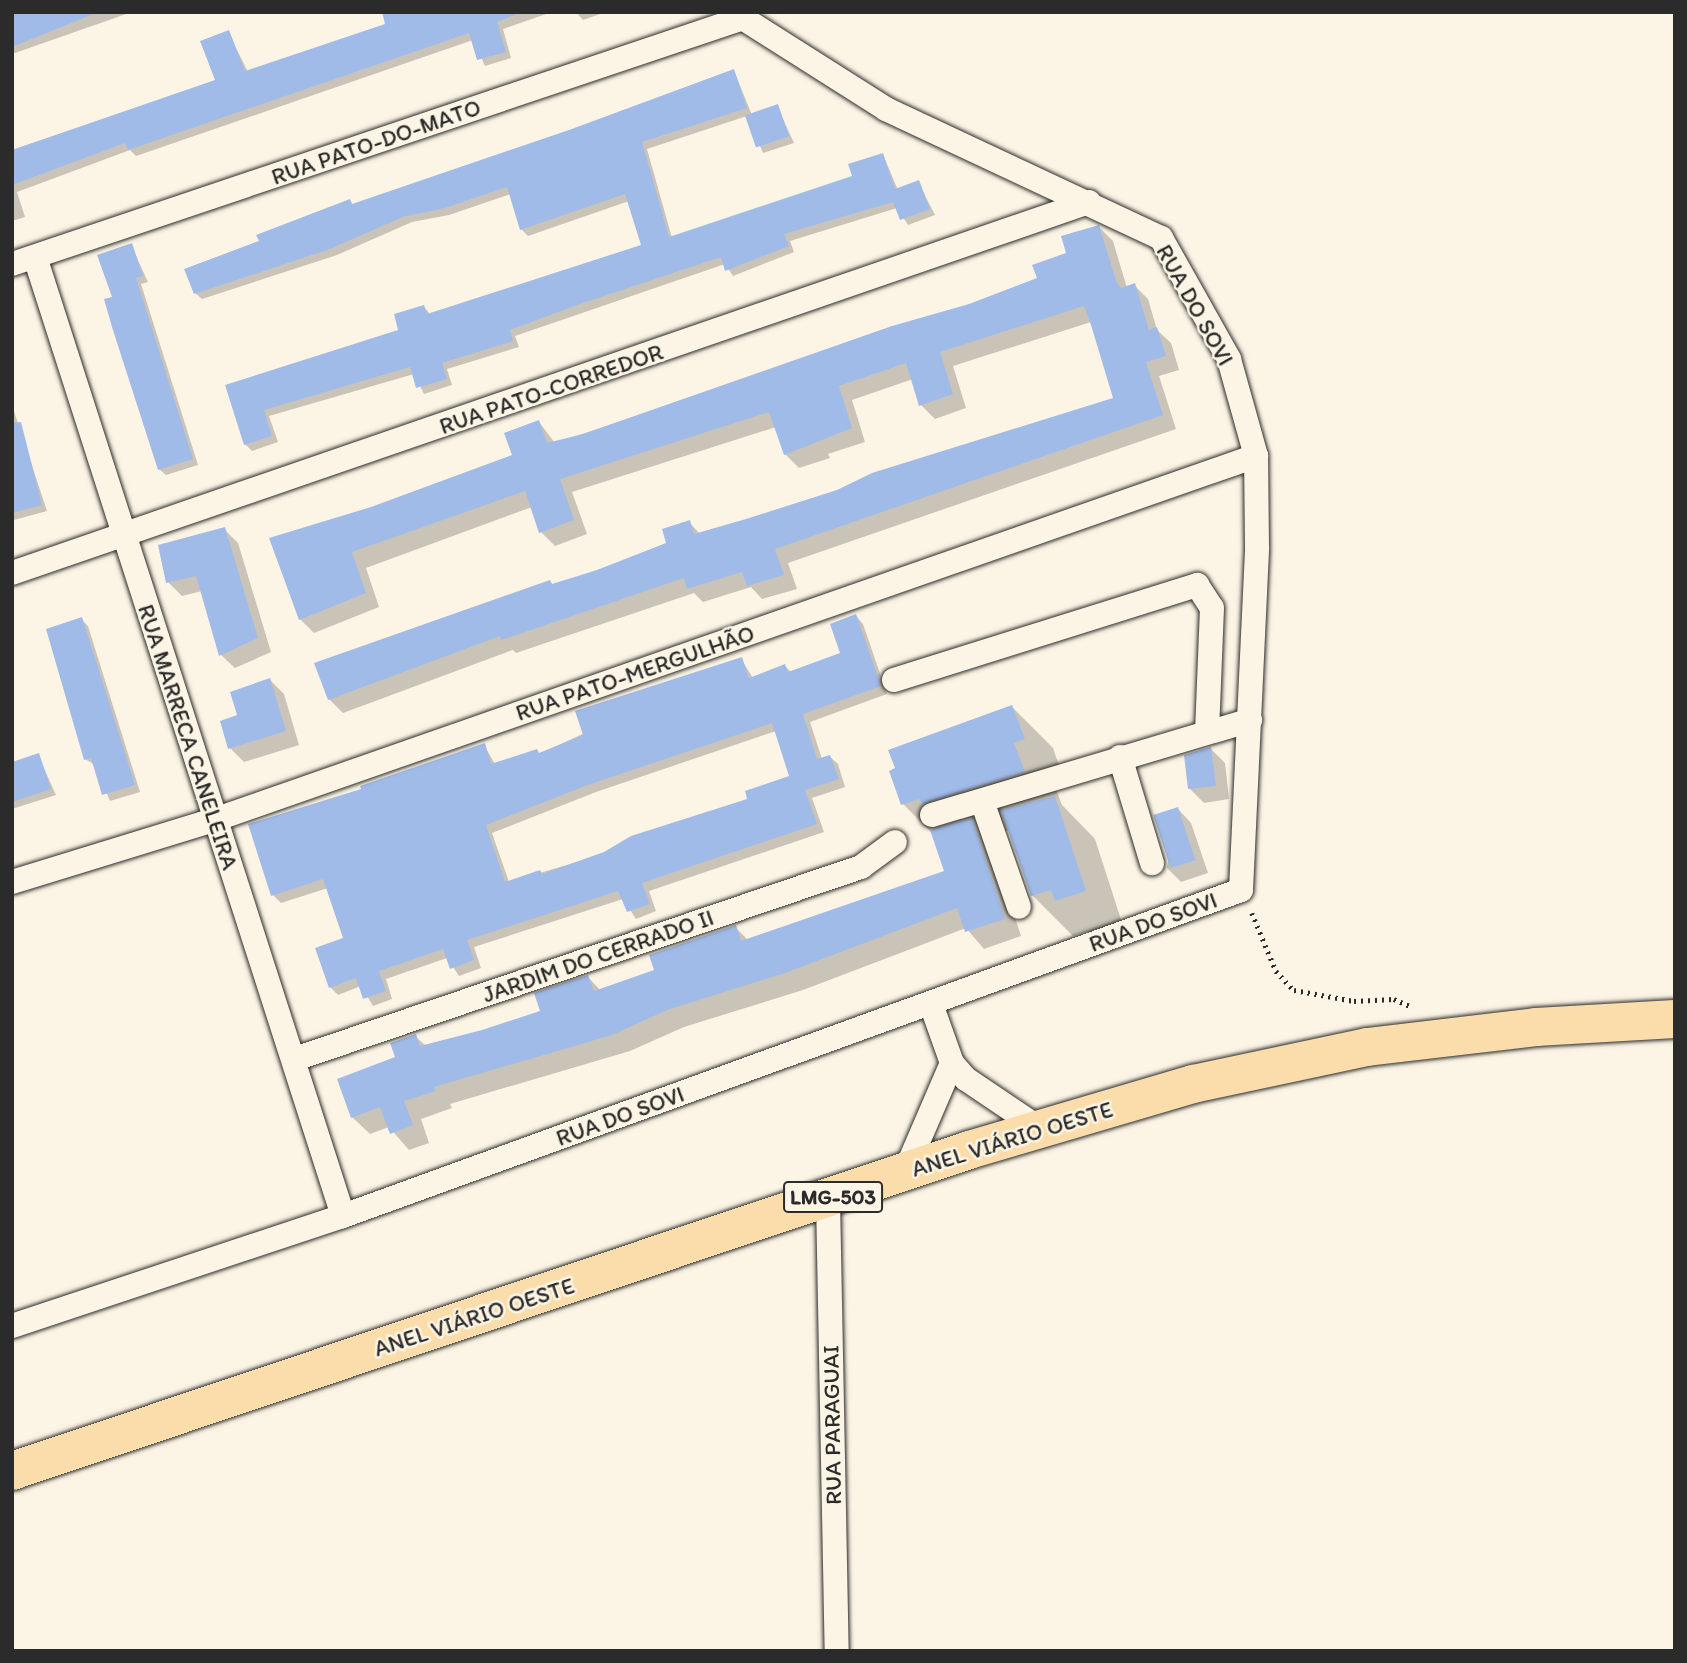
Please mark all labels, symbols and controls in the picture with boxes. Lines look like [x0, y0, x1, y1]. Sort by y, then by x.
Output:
street label: RUA PATO-DO-MATO [268, 93, 484, 191]
street label: RUA DO SOVI [1150, 239, 1240, 371]
street label: RUA PATO-CORREDOR [436, 338, 666, 440]
street label: RUA MARRECA CANELEIRA [132, 601, 244, 873]
street label: RUA PATO-MERGULHÃO [513, 619, 757, 727]
street label: RUA DO SOVI [1085, 886, 1221, 958]
street label: JARDIM DO CERRADO II [478, 903, 718, 1009]
street label: RUA DO SOVI [552, 1080, 688, 1152]
street label: ANEL VIÁRIO OESTE [909, 1096, 1115, 1182]
road number: LMG-503 [782, 1180, 884, 1214]
street label: ANEL VIÁRIO OESTE [371, 1272, 577, 1362]
street label: RUA PARAGUAI [817, 1346, 847, 1504]

